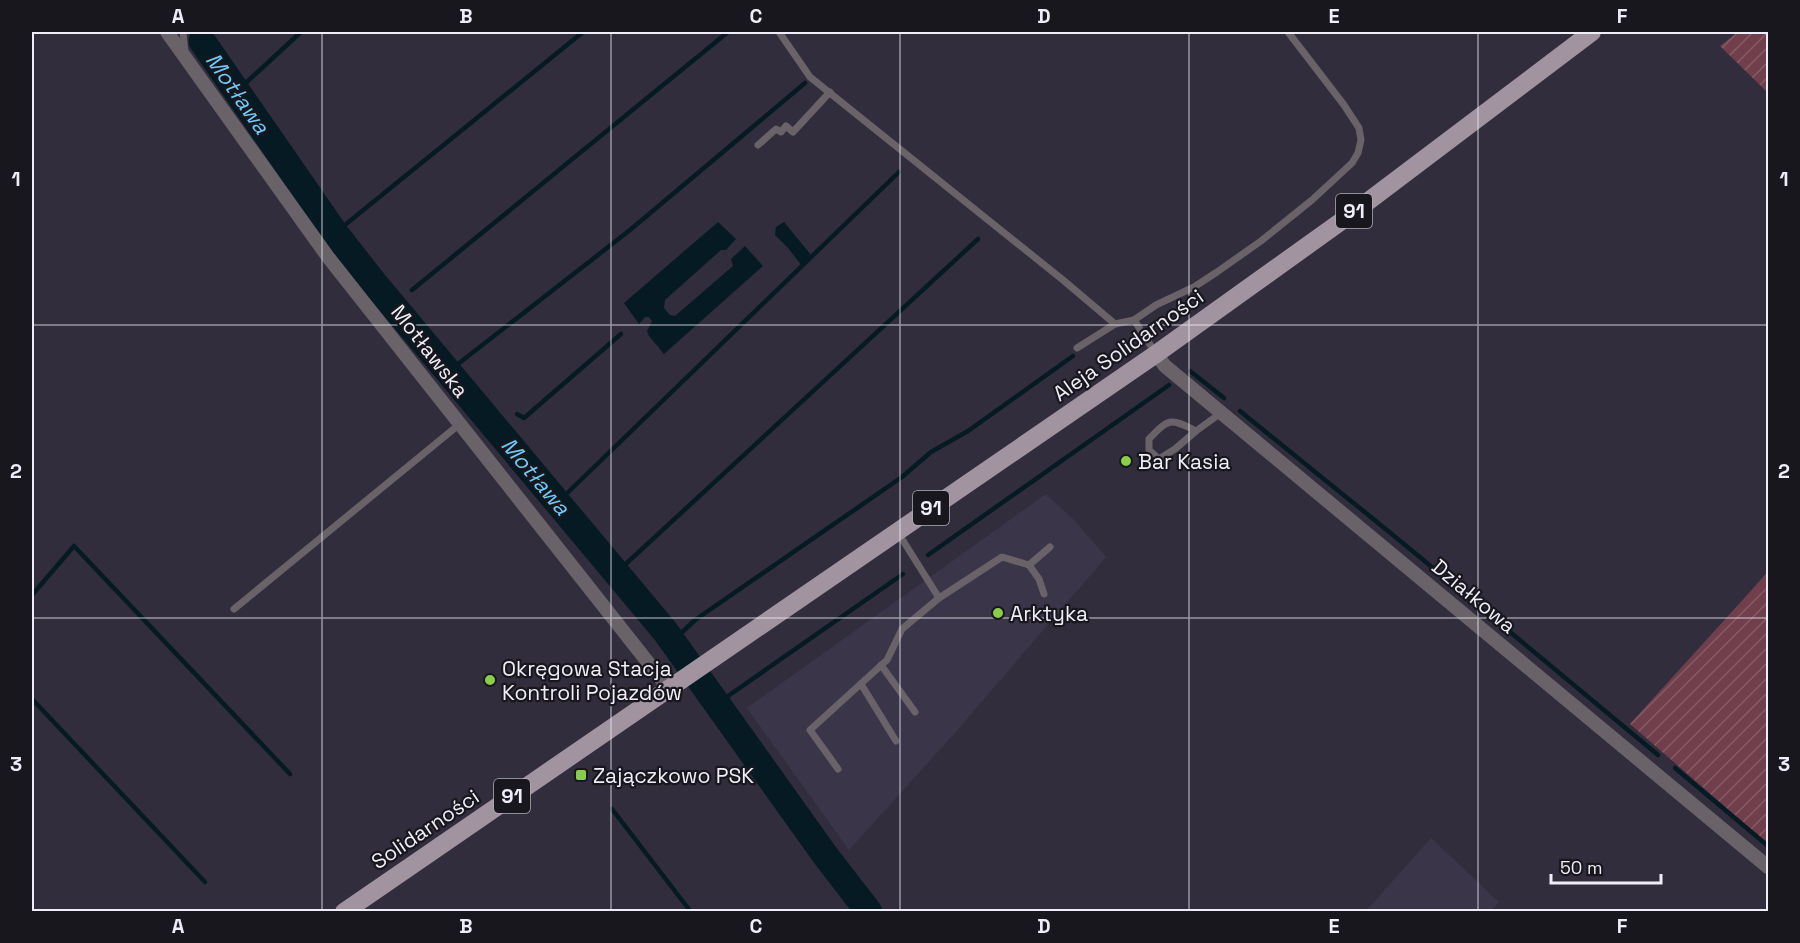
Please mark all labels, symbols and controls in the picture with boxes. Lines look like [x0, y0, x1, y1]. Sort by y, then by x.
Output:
text: A [172, 3, 185, 29]
text: B [459, 3, 473, 29]
text: C [750, 3, 763, 29]
text: D [1037, 3, 1051, 29]
text: E [1328, 3, 1340, 29]
text: F [1617, 3, 1628, 29]
water label: Motława [200, 47, 276, 139]
text: 1 [11, 166, 21, 192]
text: 1 [1779, 166, 1789, 192]
road number: 91 [1336, 194, 1372, 228]
street label: Aleja Solidarności [1047, 283, 1209, 407]
street label: Motławska [385, 299, 475, 403]
water label: Motława [495, 431, 577, 521]
place label: Bar Kasia [1138, 448, 1230, 475]
marker: Bar Kasia [1119, 454, 1133, 468]
text: 2 [10, 458, 22, 484]
text: 2 [1778, 458, 1790, 484]
road number: 91 [913, 491, 949, 525]
street label: Działkowa [1426, 553, 1522, 639]
place label: Arktyka [1010, 600, 1088, 627]
marker: Arktyka [991, 606, 1005, 620]
place label: Okręgowa Stacja Kontroli Pojazdów [502, 655, 682, 706]
marker: Okręgowa Stacja Kontroli Pojazdów [483, 673, 497, 687]
text: 3 [10, 751, 22, 777]
text: 3 [1778, 751, 1790, 777]
place label: Zajączkowo PSK [593, 762, 754, 789]
marker: Zajączkowo PSK [574, 768, 588, 782]
road number: 91 [494, 779, 530, 813]
street label: Solidarności [366, 783, 484, 875]
scale bar [1551, 847, 1660, 885]
text: 50 m [1560, 856, 1602, 879]
text: A [172, 913, 185, 939]
text: B [459, 913, 473, 939]
text: C [750, 913, 763, 939]
text: D [1037, 913, 1051, 939]
text: E [1328, 913, 1340, 939]
text: F [1617, 913, 1628, 939]

